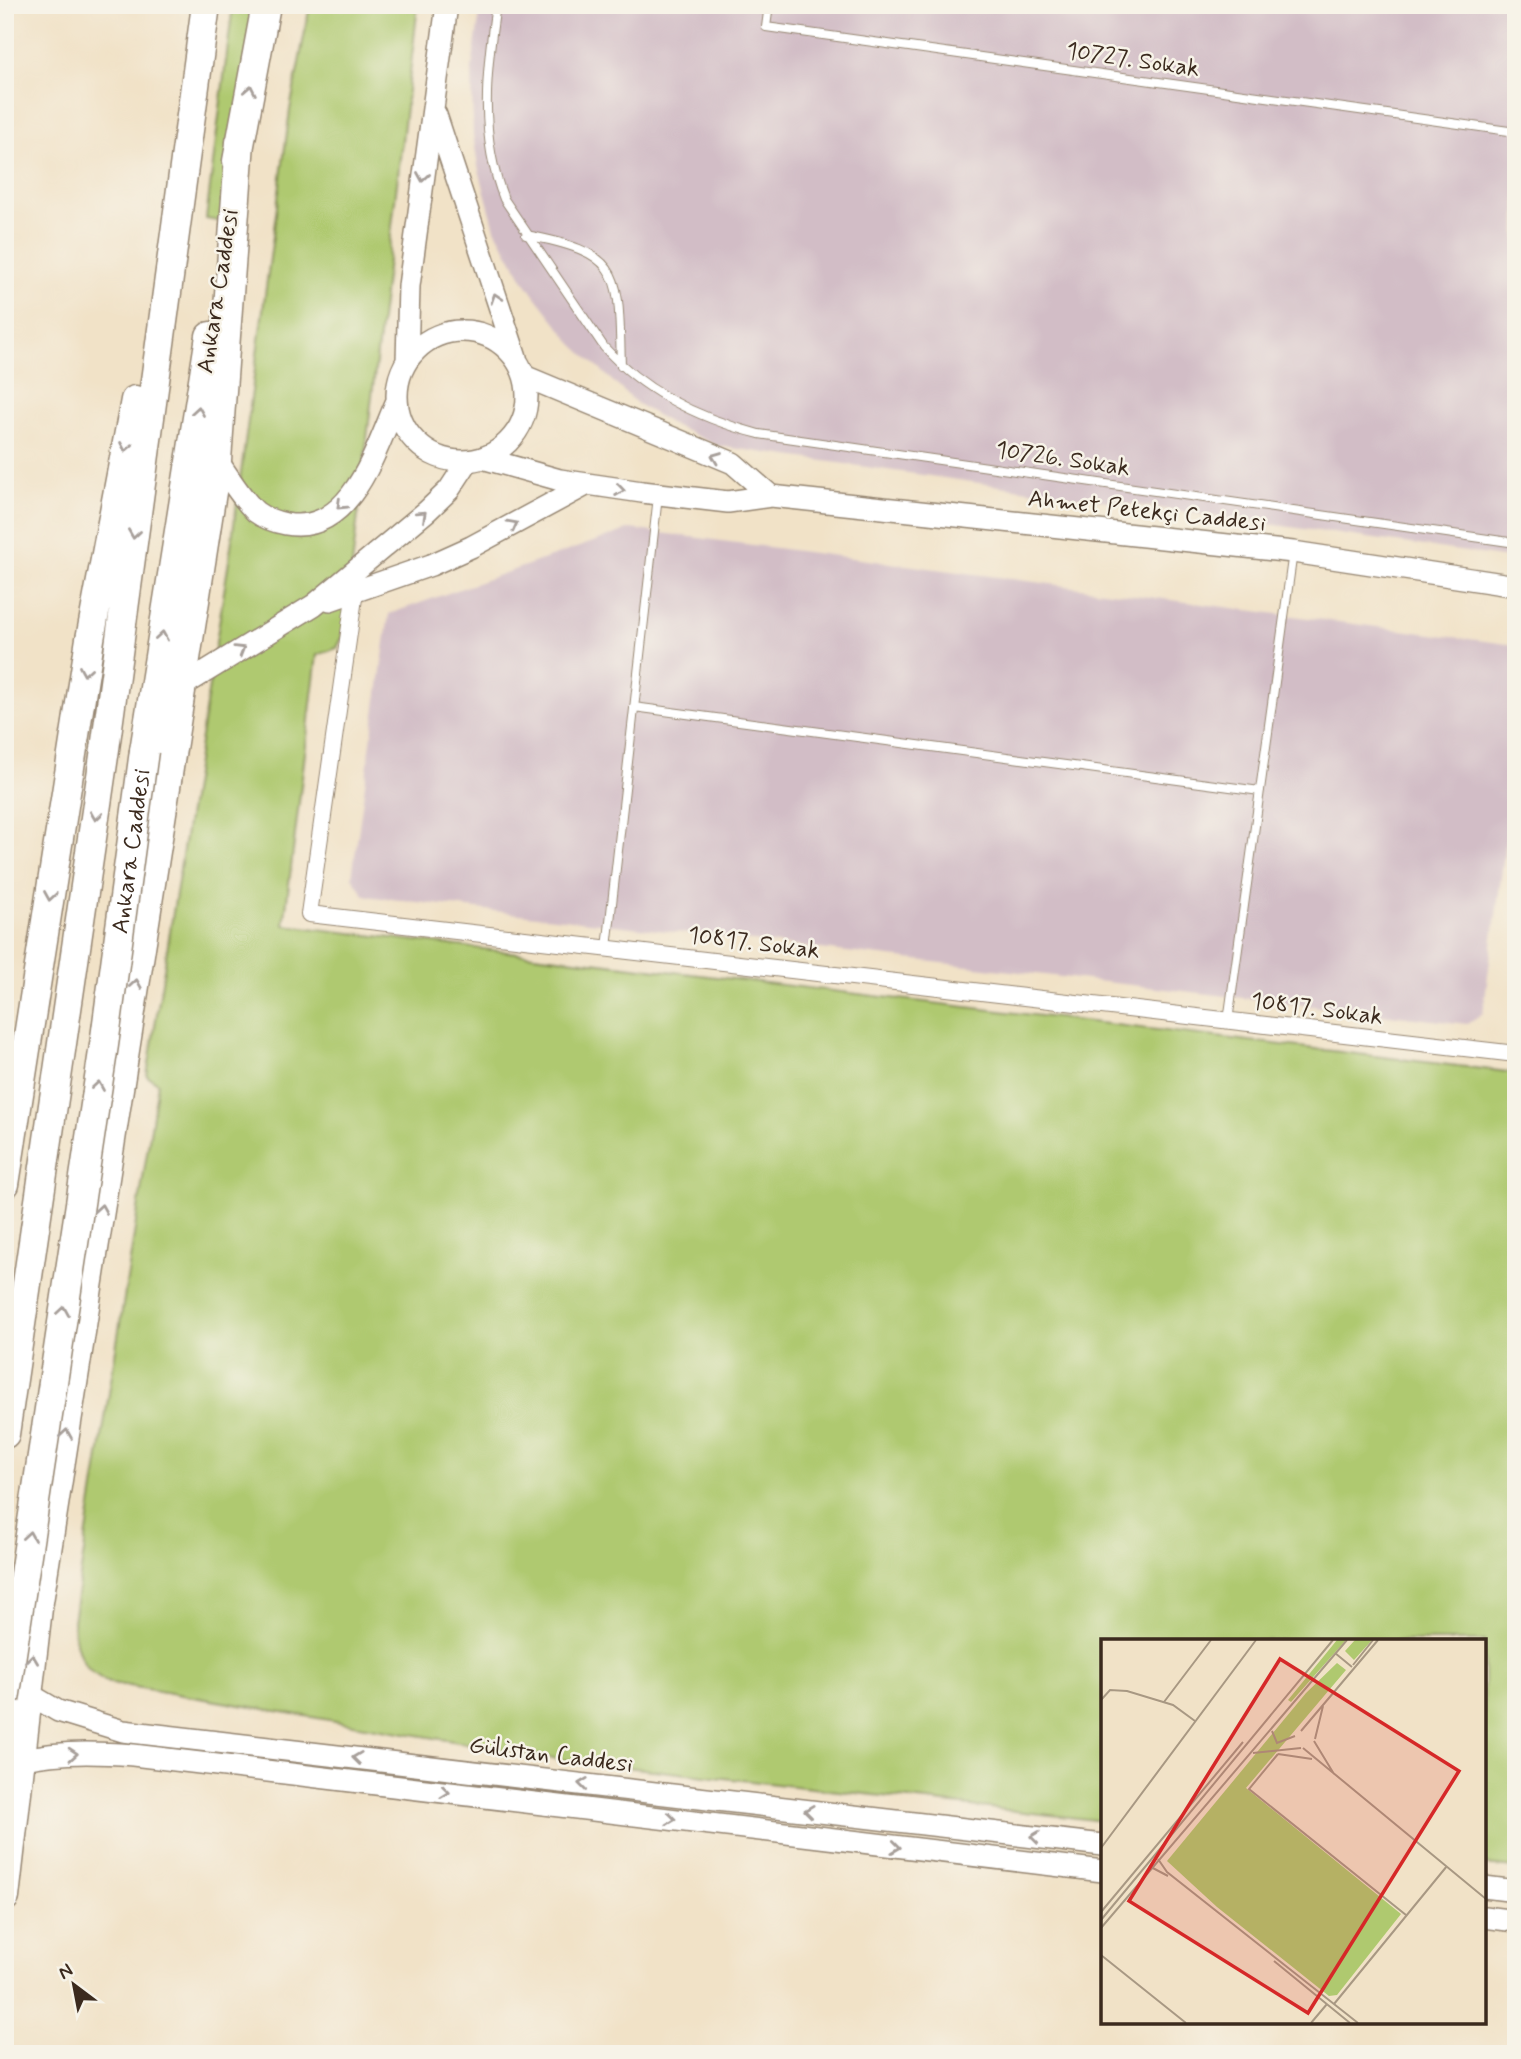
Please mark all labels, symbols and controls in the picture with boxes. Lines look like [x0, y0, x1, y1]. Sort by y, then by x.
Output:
street label: 10727. Sokak [1064, 36, 1201, 85]
one-way arrow [242, 84, 257, 96]
one-way arrow [415, 171, 430, 183]
street label: Ankara Caddesi [190, 207, 247, 376]
one-way arrow [489, 292, 504, 304]
one-way arrow [190, 405, 205, 417]
street label: 10726. Sokak [994, 435, 1132, 484]
one-way arrow [119, 441, 134, 453]
one-way arrow [710, 451, 722, 465]
one-way arrow [614, 482, 626, 497]
street label: Ahmet Petekçi Caddesi [1026, 484, 1267, 539]
one-way arrow [336, 496, 349, 509]
one-way arrow [414, 511, 427, 523]
one-way arrow [506, 519, 519, 533]
one-way arrow [127, 528, 142, 540]
one-way arrow [154, 630, 169, 641]
one-way arrow [233, 646, 246, 659]
one-way arrow [78, 665, 93, 677]
street label: Ankara Caddesi [105, 767, 158, 936]
one-way arrow [88, 810, 103, 822]
one-way arrow [43, 890, 58, 902]
street label: 10817. Sokak [686, 920, 822, 967]
one-way arrow [128, 978, 143, 990]
street label: 10817. Sokak [1249, 986, 1385, 1033]
one-way arrow [90, 1080, 105, 1092]
one-way arrow [93, 1203, 108, 1215]
one-way arrow [55, 1305, 70, 1317]
one-way arrow [58, 1428, 73, 1440]
one-way arrow [21, 1530, 36, 1542]
inset map [1101, 1639, 1486, 2024]
one-way arrow [25, 1653, 40, 1665]
street label: Gülistan Caddesi [467, 1730, 635, 1781]
one-way arrow [67, 1747, 78, 1762]
one-way arrow [351, 1751, 363, 1766]
one-way arrow [577, 1777, 589, 1792]
one-way arrow [439, 1785, 451, 1800]
one-way arrow [803, 1803, 815, 1818]
one-way arrow [665, 1812, 676, 1827]
one-way arrow [1029, 1830, 1041, 1845]
one-way arrow [891, 1839, 902, 1854]
north arrow [38, 1951, 108, 2021]
text: N [54, 1958, 78, 1986]

